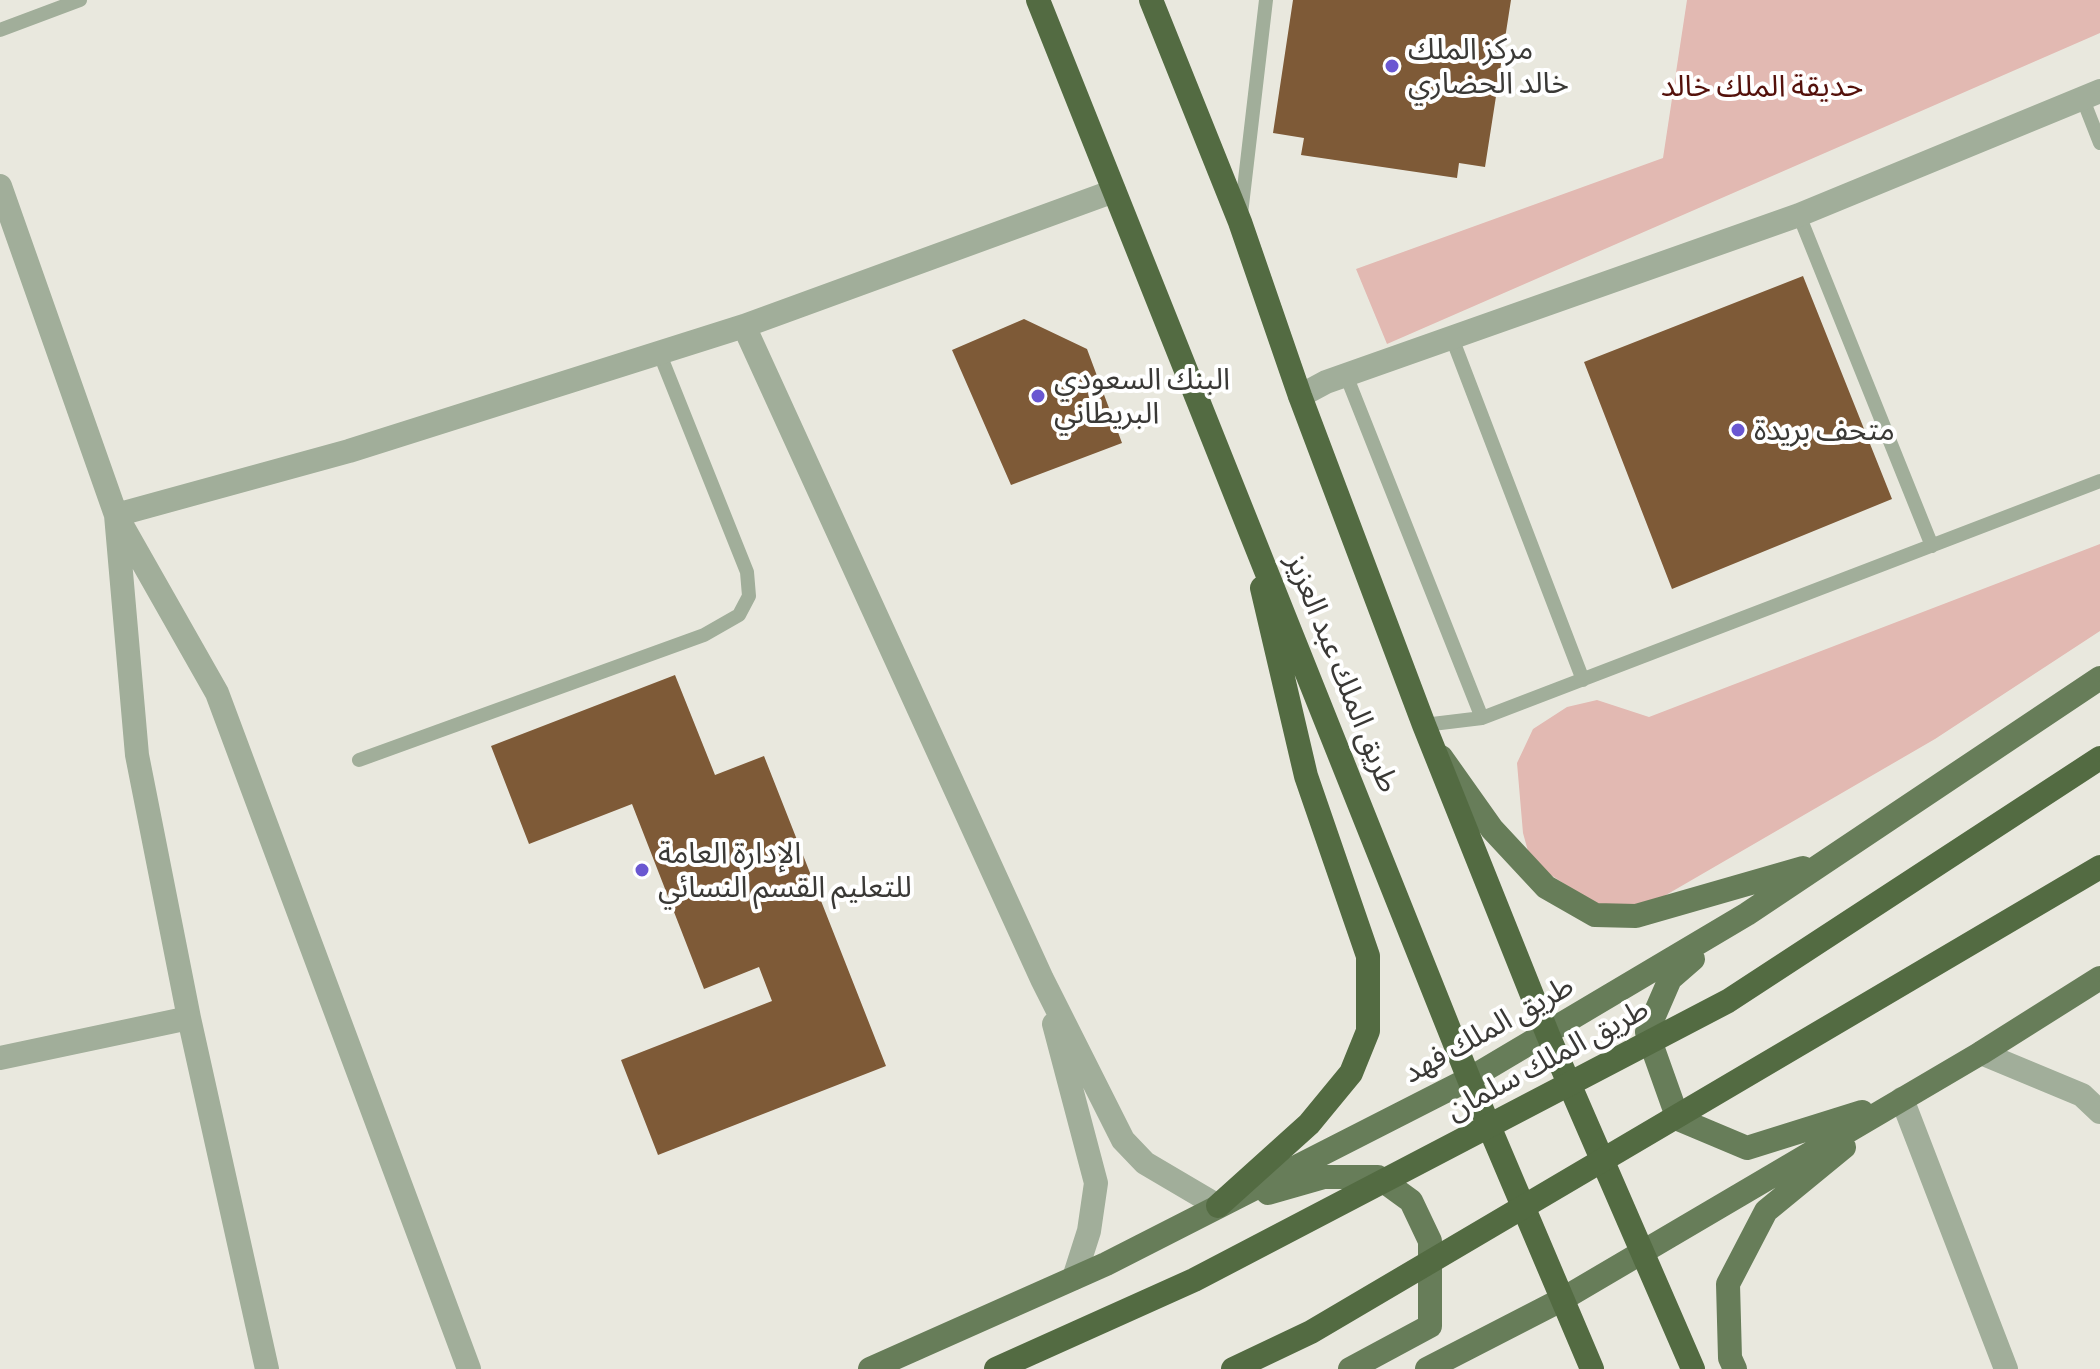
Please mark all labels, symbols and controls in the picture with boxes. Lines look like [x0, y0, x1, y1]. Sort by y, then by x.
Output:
place label: مركز الملك خالد الحضاري [1408, 31, 1569, 102]
marker: مركز الملك خالد الحضاري [1383, 57, 1401, 75]
park label: حديقة الملك خالد [1661, 68, 1863, 104]
place label: البنك السعودي البريطاني [1054, 361, 1230, 432]
marker: البنك السعودي البريطاني [1029, 387, 1047, 405]
place label: متحف بريدة [1754, 412, 1895, 448]
marker: متحف بريدة [1729, 421, 1747, 439]
street label: طريق الملك عبد العزيز [1279, 548, 1407, 798]
place label: الإدارة العامة للتعليم القسم النسائي [658, 835, 912, 906]
marker: الإدارة العامة للتعليم القسم النسائي [633, 861, 651, 879]
street label: طريق الملك فهد [1396, 967, 1580, 1091]
street label: طريق الملك سلمان [1440, 991, 1654, 1127]

